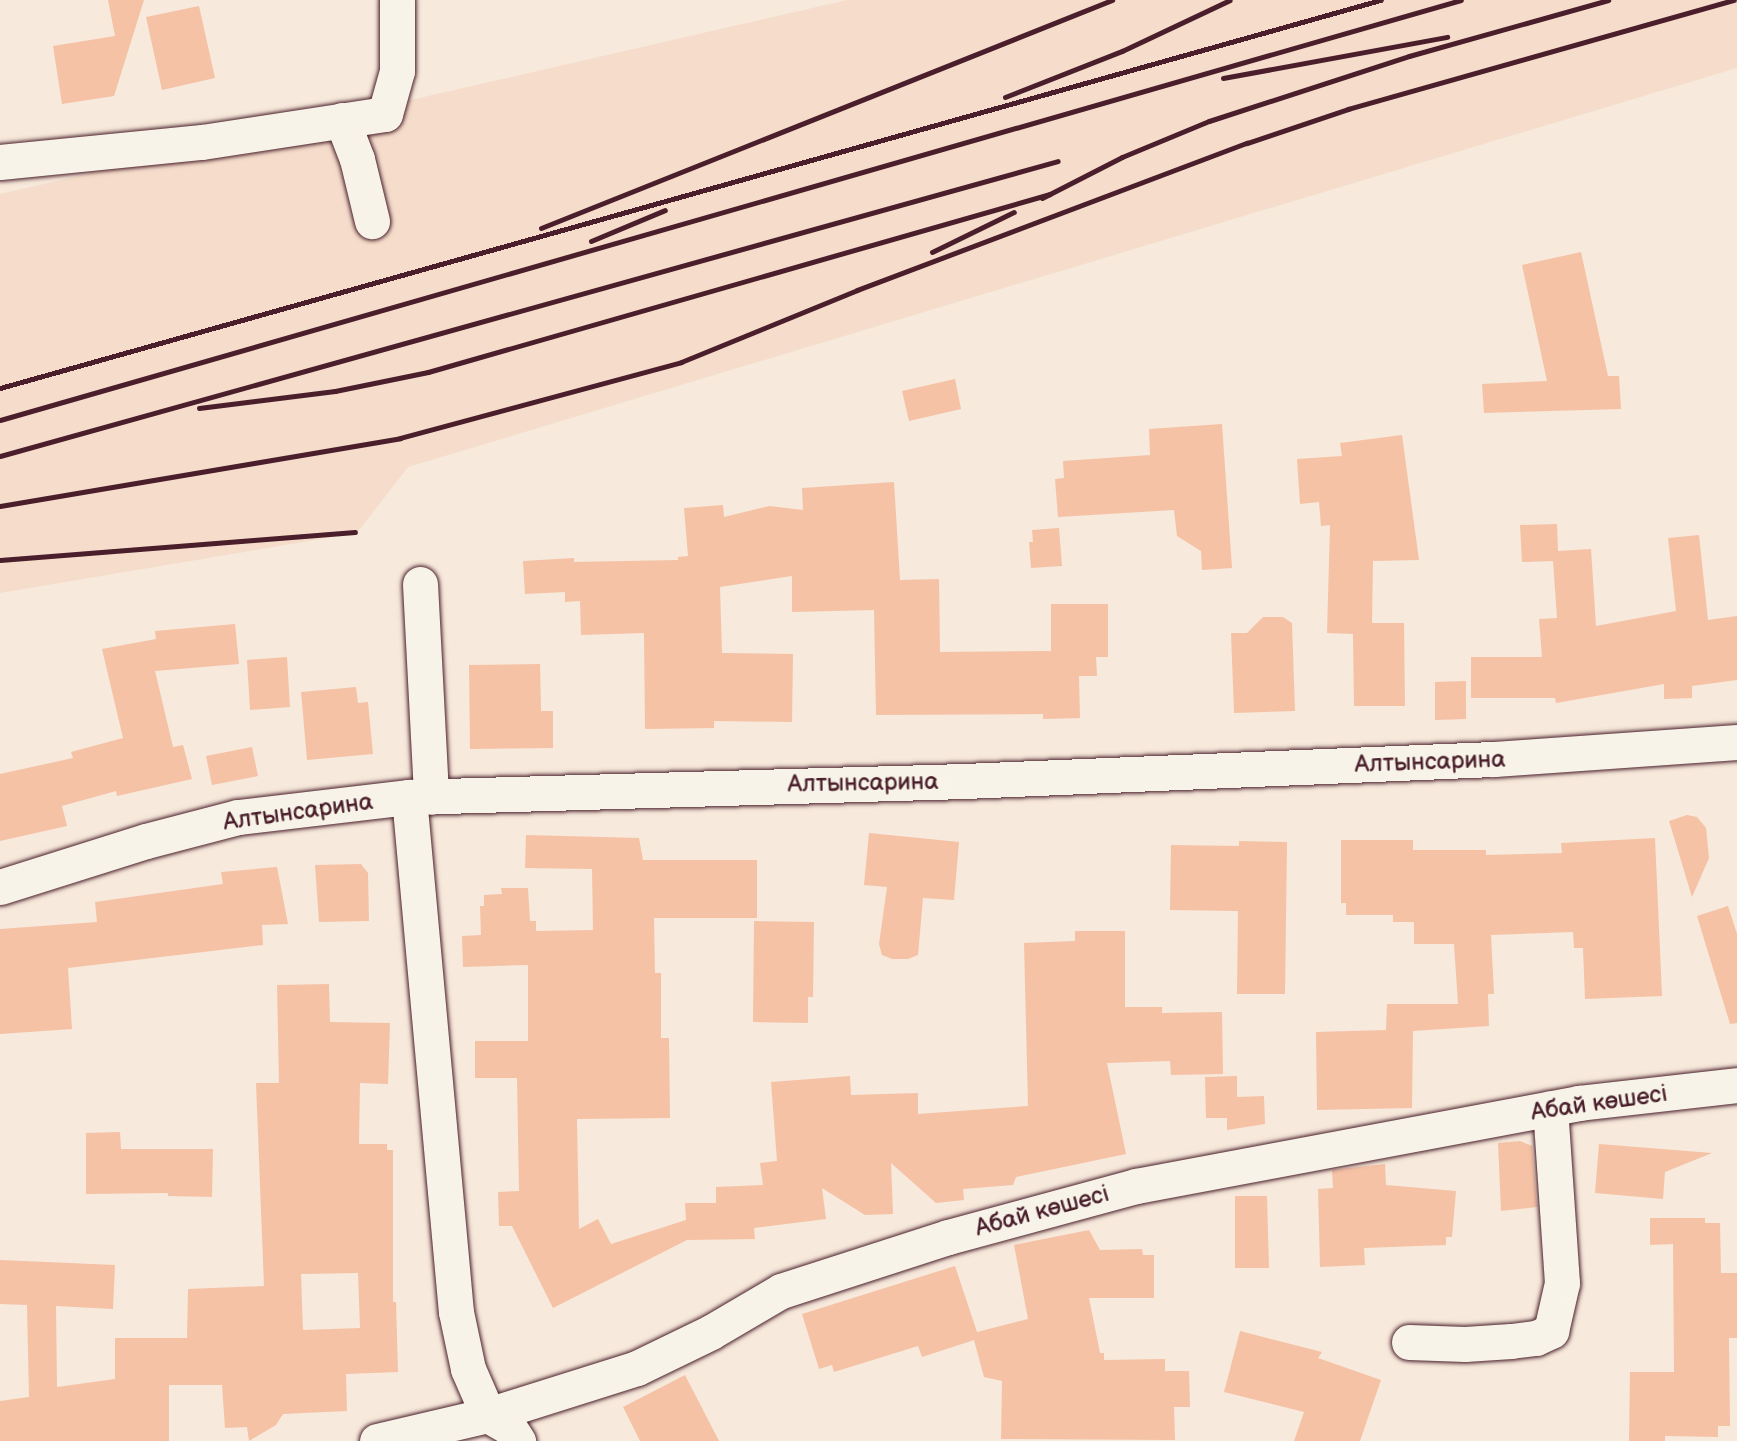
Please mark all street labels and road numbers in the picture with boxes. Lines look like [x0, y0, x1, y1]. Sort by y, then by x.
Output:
street label: Алтынсарина [1354, 745, 1506, 779]
street label: Алтынсарина [787, 767, 939, 799]
street label: Алтынсарина [221, 787, 375, 837]
street label: Абай көшесі [1529, 1079, 1669, 1127]
street label: Абай көшесі [972, 1179, 1112, 1243]

